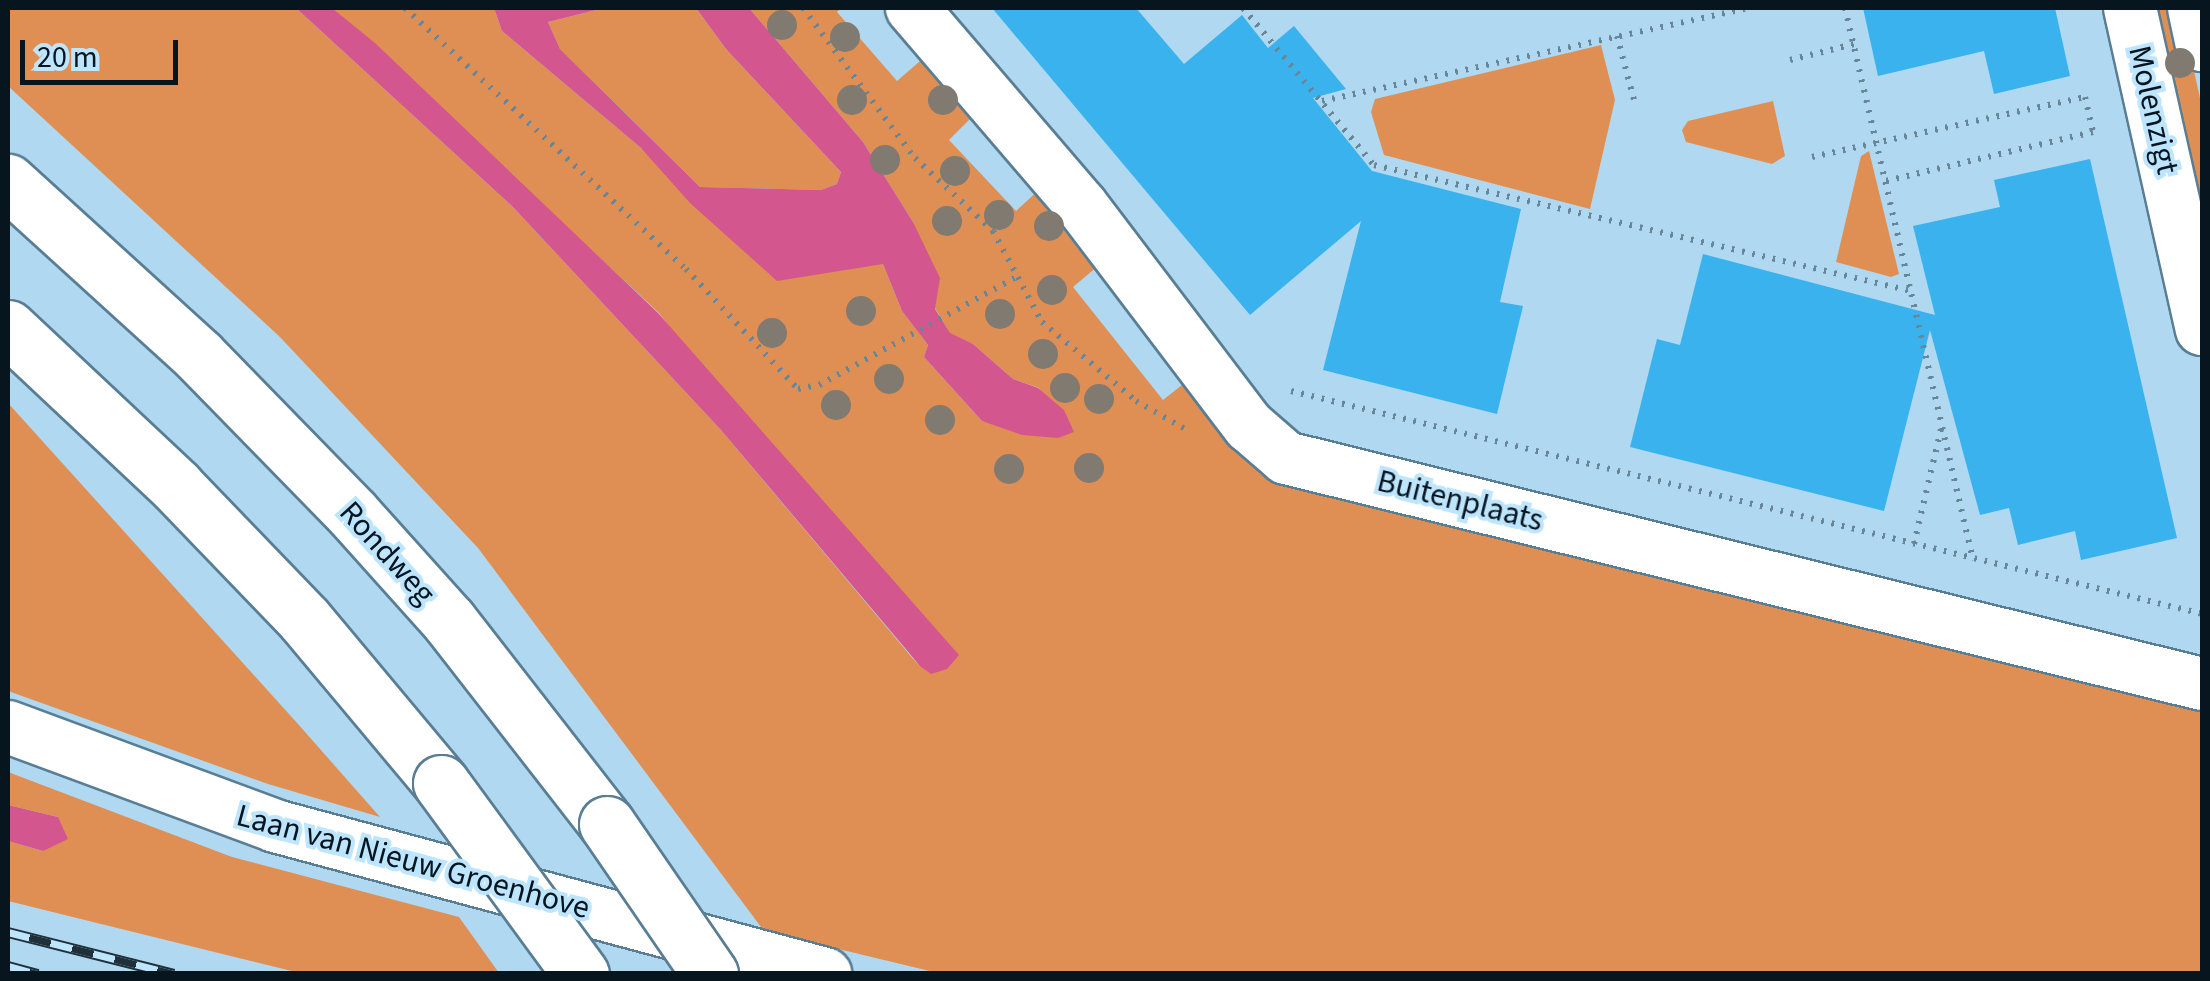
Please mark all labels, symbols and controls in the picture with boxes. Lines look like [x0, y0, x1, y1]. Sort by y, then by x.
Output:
scale bar [25, 20, 182, 82]
text: 20 m [37, 36, 98, 79]
street label: Molenzigt [2120, 42, 2186, 178]
street label: Buitenplaats [1373, 462, 1547, 540]
street label: Rondweg [331, 494, 443, 612]
street label: Laan van Nieuw Groenhove [232, 796, 594, 928]

